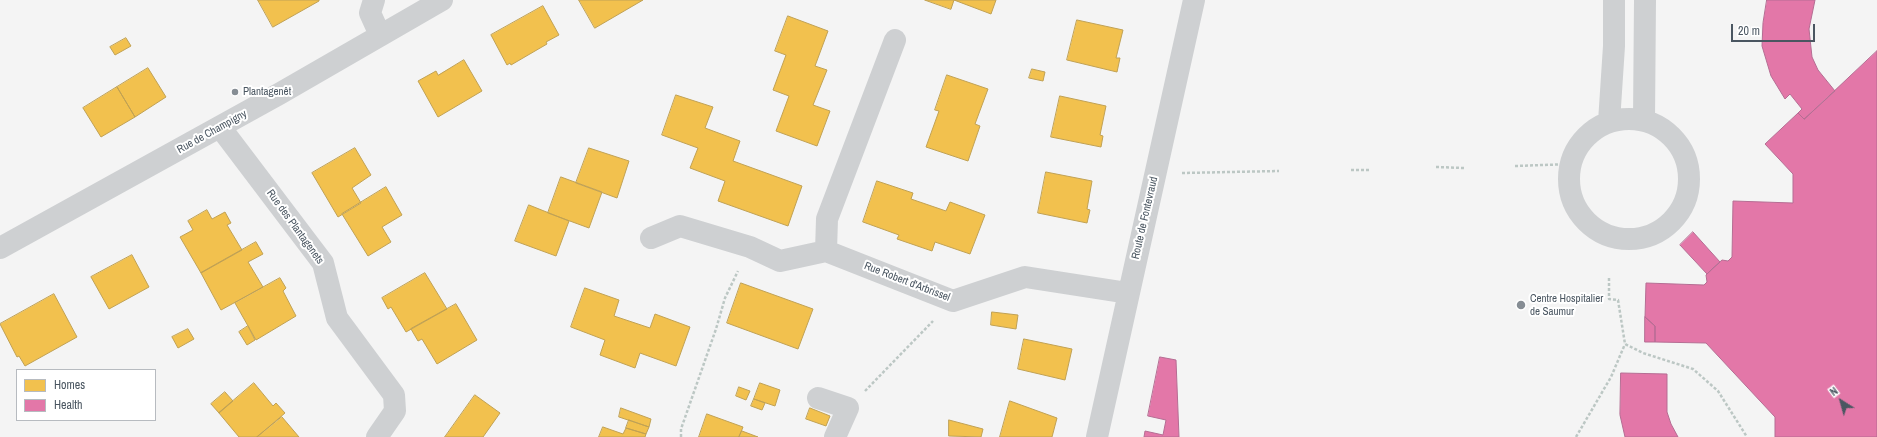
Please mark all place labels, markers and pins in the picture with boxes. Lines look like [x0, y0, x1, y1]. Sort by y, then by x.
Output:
place label: Plantagenêt [243, 85, 291, 99]
marker: Plantagenêt [230, 87, 240, 97]
place label: Centre Hospitalier de Saumur [1530, 292, 1603, 318]
marker: Centre Hospitalier de Saumur [1515, 299, 1527, 311]

